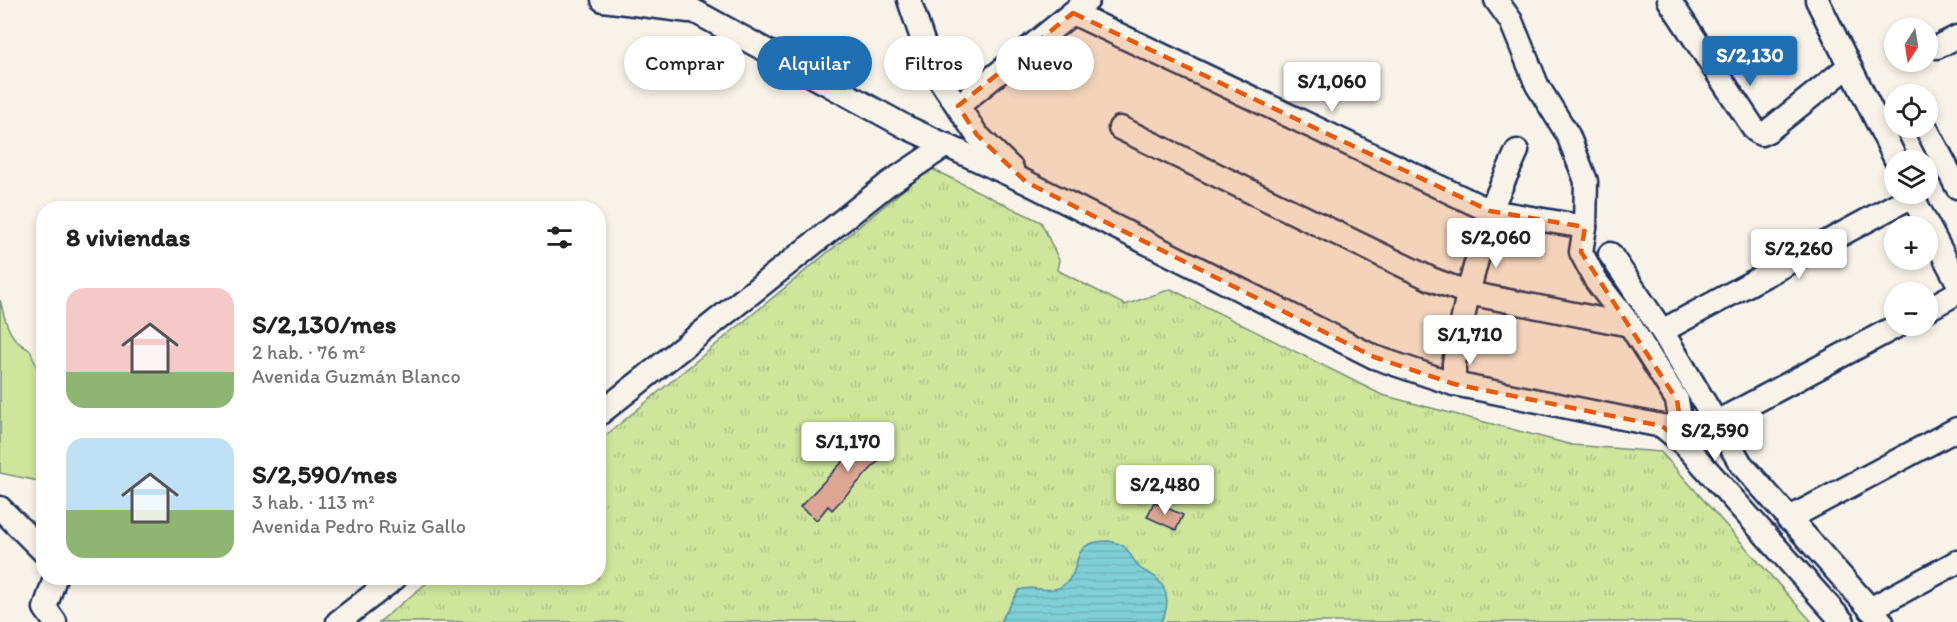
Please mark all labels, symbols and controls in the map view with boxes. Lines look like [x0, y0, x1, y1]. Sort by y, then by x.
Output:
north arrow [1884, 18, 1938, 72]
map controls [1884, 18, 1938, 336]
chip: Comprar [624, 36, 745, 90]
chip: Alquilar [757, 36, 872, 90]
chip: Filtros [884, 36, 984, 90]
chip: Nuevo [996, 36, 1094, 90]
pin: S/2,130 [1695, 36, 1805, 87]
text: S/2,130 [1716, 43, 1784, 67]
pin: S/1,060 [1277, 62, 1387, 113]
text: S/1,060 [1298, 69, 1366, 93]
button: locate [1884, 84, 1938, 138]
button: layers [1884, 150, 1938, 204]
button: + [1884, 216, 1938, 270]
pin: S/2,060 [1441, 218, 1551, 269]
text: 8 viviendas [66, 221, 190, 253]
icon: filters [543, 221, 576, 254]
text: S/2,060 [1461, 225, 1531, 249]
pin: S/2,260 [1744, 229, 1854, 280]
text: S/2,260 [1765, 236, 1833, 260]
button: − [1884, 282, 1938, 336]
text: S/2,130/mes [252, 308, 396, 340]
icon: home [114, 312, 186, 384]
pin: S/1,710 [1415, 315, 1525, 366]
text: S/1,710 [1437, 322, 1503, 346]
text: 2 hab. · 76 m² [252, 340, 365, 364]
text: Avenida Guzmán Blanco [252, 364, 461, 388]
pin: S/2,590 [1660, 411, 1770, 462]
text: S/2,590 [1681, 418, 1749, 442]
pin: S/1,170 [793, 422, 903, 473]
text: S/1,170 [815, 429, 881, 453]
text: S/2,590/mes [252, 458, 397, 490]
icon: home [114, 462, 186, 534]
pin: S/2,480 [1110, 465, 1220, 516]
text: S/2,480 [1130, 472, 1200, 496]
text: 3 hab. · 113 m² [252, 490, 375, 514]
text: Avenida Pedro Ruiz Gallo [252, 514, 466, 538]

